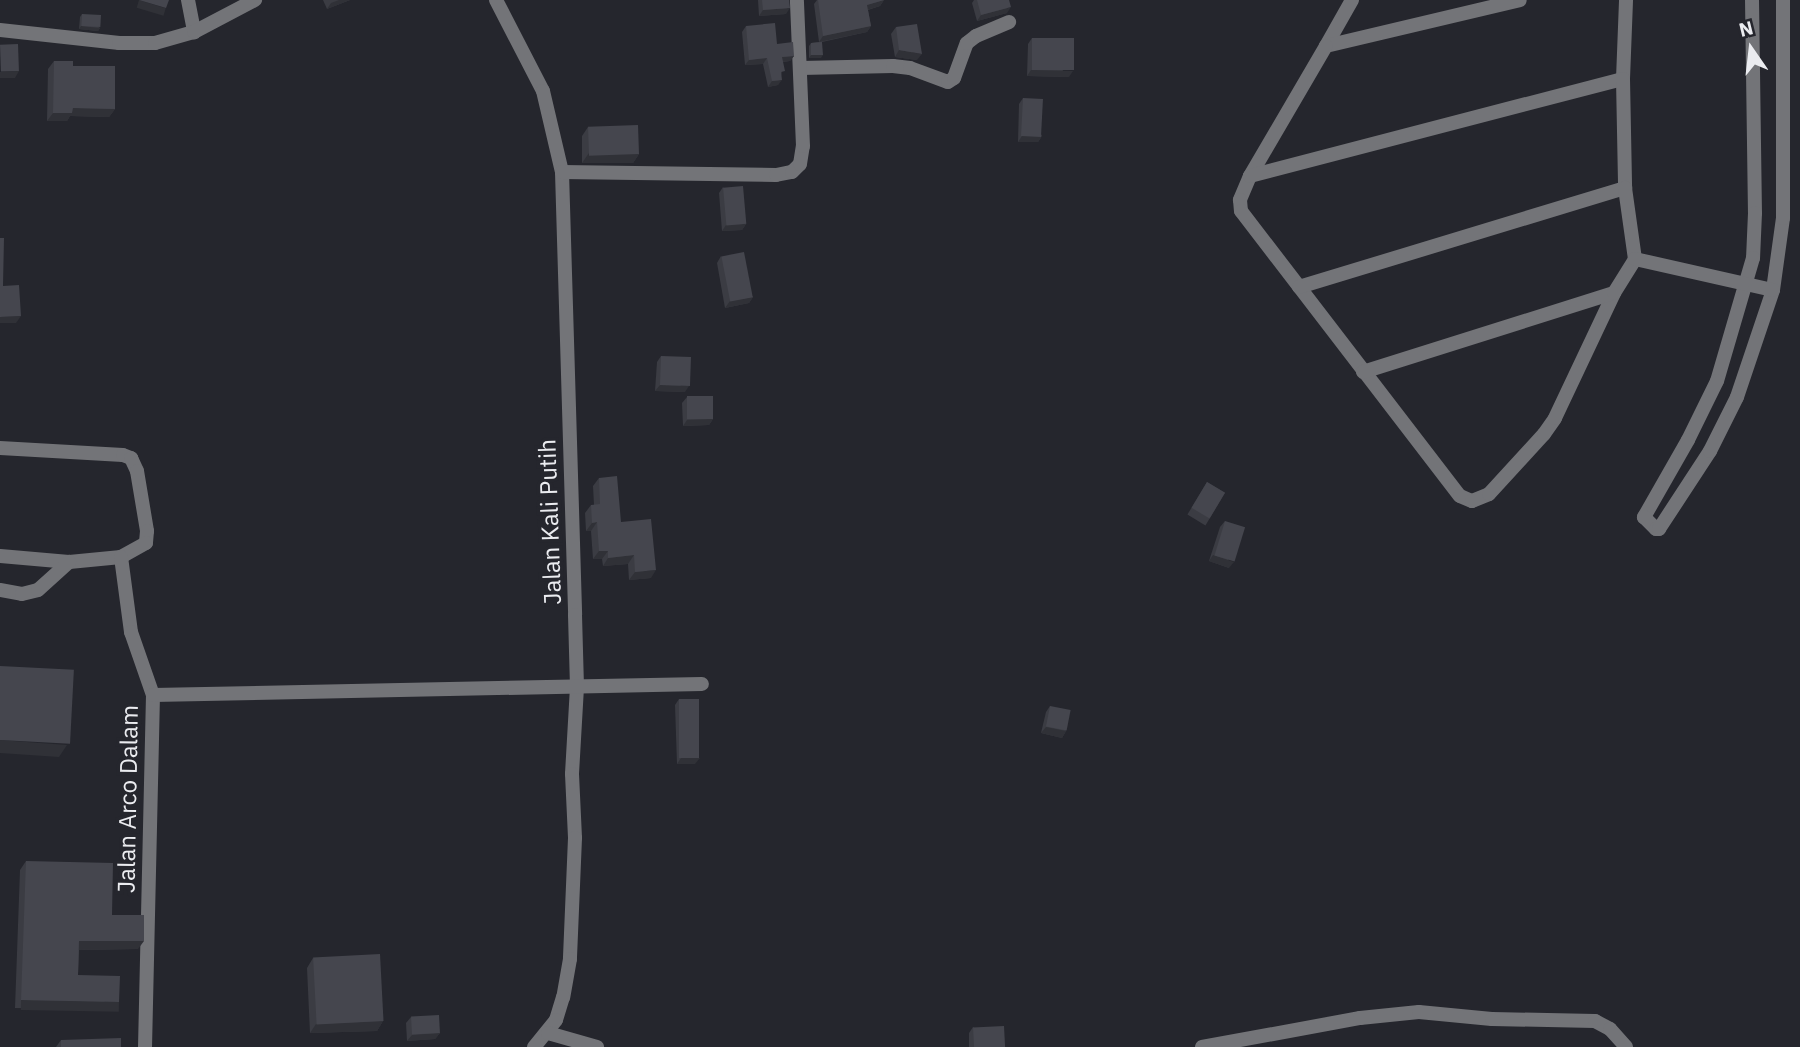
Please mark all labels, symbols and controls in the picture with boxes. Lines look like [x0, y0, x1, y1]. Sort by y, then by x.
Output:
north arrow [1716, 14, 1786, 84]
text: N [1736, 15, 1755, 42]
street label: Jalan Kali Putih [533, 439, 567, 605]
street label: Jalan Arco Dalam [112, 705, 144, 893]

